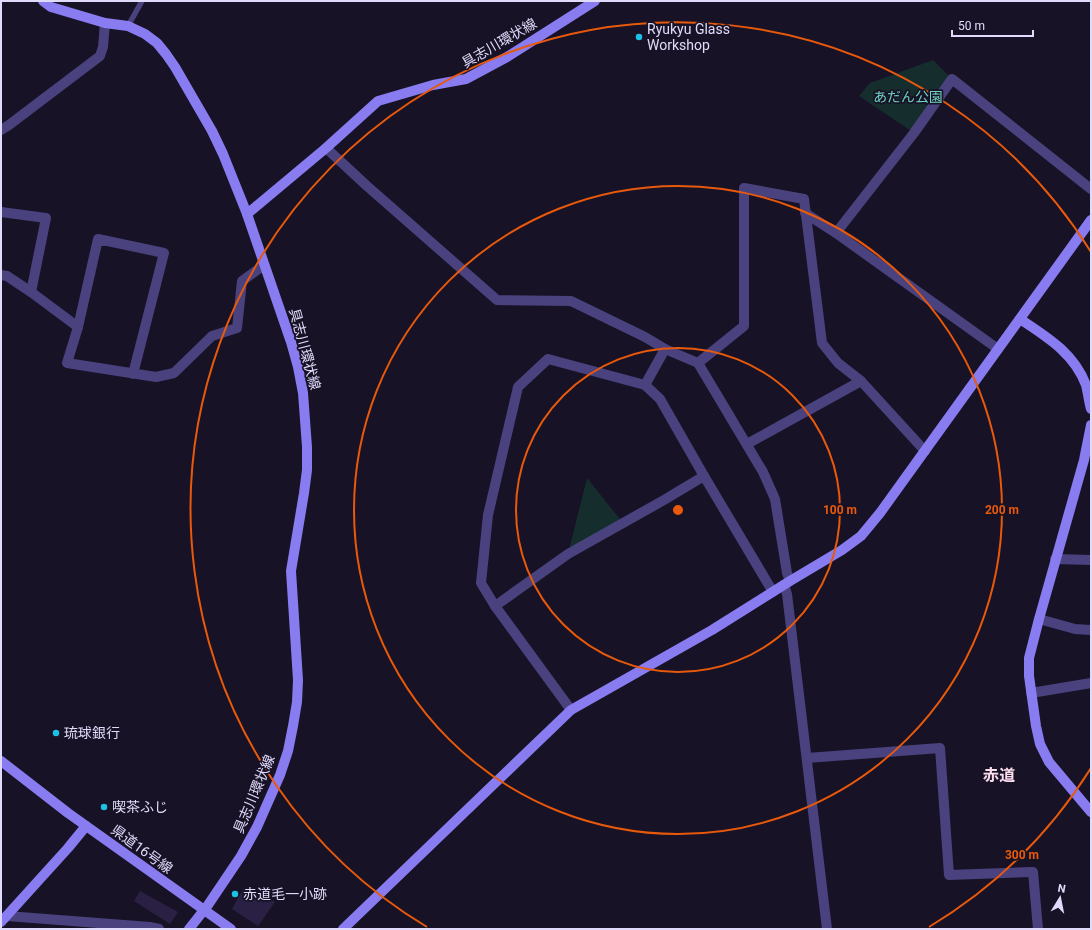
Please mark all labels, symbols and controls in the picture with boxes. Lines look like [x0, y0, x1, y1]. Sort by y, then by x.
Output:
scale bar [952, 12, 1033, 38]
street label: 具志川環状線 [459, 15, 539, 71]
text: 50 m [958, 19, 985, 33]
place label: Ryukyu Glass Workshop [647, 21, 730, 53]
marker: Ryukyu Glass Workshop [634, 32, 644, 42]
park label: あだん公園 [873, 89, 943, 105]
street label: 具志川環状線 [286, 306, 324, 392]
centre of rings [671, 503, 685, 517]
text: 100 m [823, 503, 857, 517]
text: 200 m [985, 503, 1019, 517]
place label: 琉球銀行 [64, 725, 120, 741]
marker: 琉球銀行 [51, 728, 61, 738]
street label: 具志川環状線 [230, 752, 278, 836]
district label: 赤道 [983, 766, 1015, 785]
place label: 喫茶ふじ [112, 799, 168, 815]
marker: 喫茶ふじ [99, 802, 109, 812]
street label: 県道16号線 [108, 821, 176, 877]
text: 300 m [1005, 848, 1039, 862]
north arrow [1040, 878, 1080, 918]
text: N [1057, 882, 1067, 896]
place label: 赤道毛一小跡 [243, 886, 327, 902]
marker: 赤道毛一小跡 [230, 889, 240, 899]

